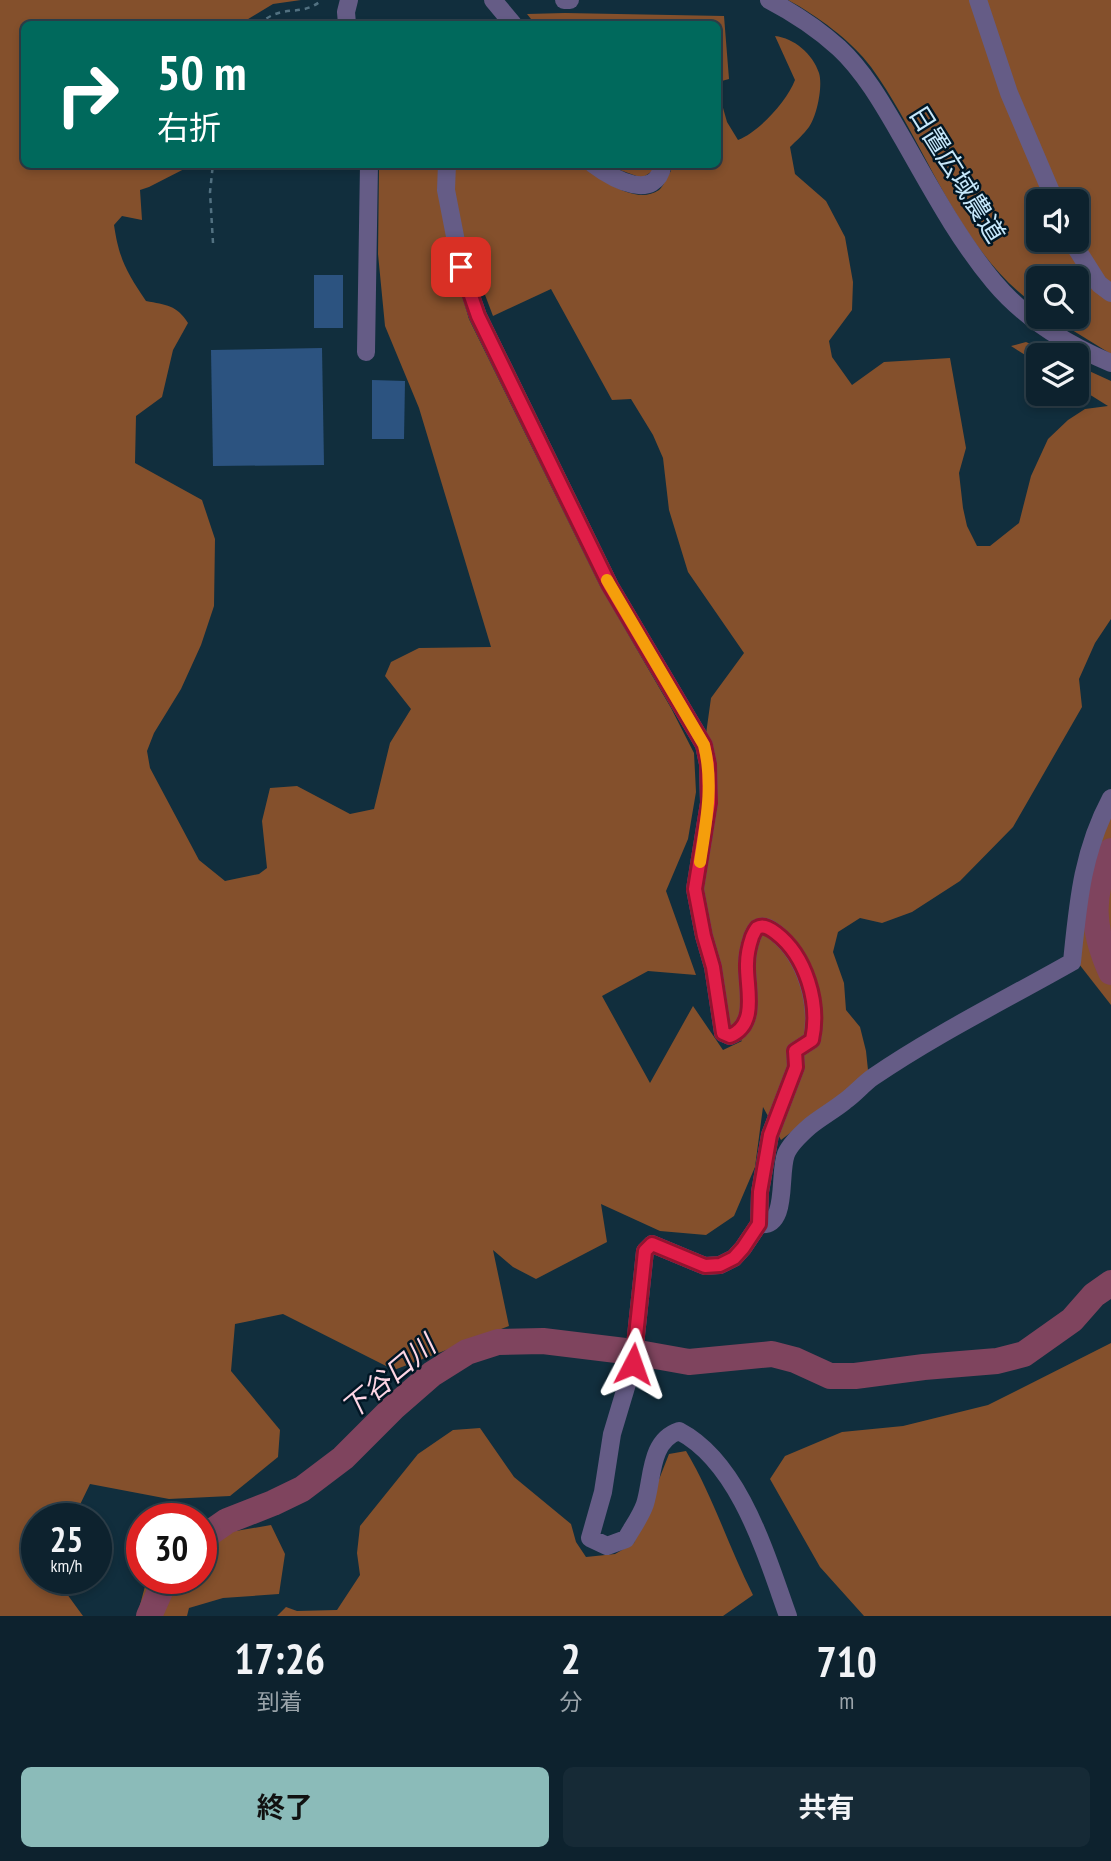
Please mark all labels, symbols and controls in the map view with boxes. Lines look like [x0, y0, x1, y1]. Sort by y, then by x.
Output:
text: 50 m [157, 40, 246, 104]
icon: right [42, 49, 133, 140]
street label: 日置広域農道 [902, 99, 1013, 249]
text: 右折 [157, 106, 221, 148]
map controls [1026, 189, 1089, 406]
button: sound [1026, 189, 1089, 252]
pin [431, 237, 491, 297]
icon: arrive [442, 248, 480, 286]
button: search [1026, 266, 1089, 329]
button: layers [1026, 343, 1089, 406]
water label: 下谷口川 [333, 1325, 445, 1427]
position arrow [596, 1327, 670, 1401]
speed limit sign: 30 [126, 1503, 217, 1594]
text: 25 [50, 1516, 83, 1562]
text: km/h [51, 1554, 82, 1577]
text: 17:26 [234, 1631, 325, 1686]
text: 2 [561, 1631, 581, 1686]
text: 710 [817, 1634, 877, 1689]
text: m [839, 1686, 854, 1715]
text: 到着 [257, 1687, 303, 1716]
text: 分 [559, 1687, 582, 1716]
button: 終了 [21, 1767, 549, 1847]
button: 共有 [563, 1767, 1090, 1847]

